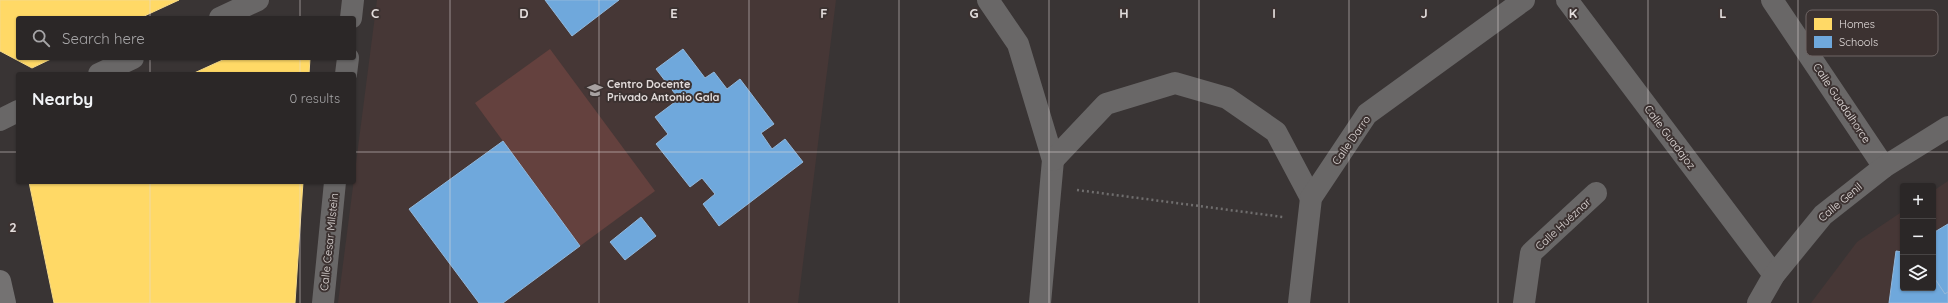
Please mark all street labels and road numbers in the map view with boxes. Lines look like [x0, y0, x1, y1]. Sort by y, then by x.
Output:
street label: Calle Guadalhorce [1810, 60, 1874, 146]
street label: Calle Guadajoz [1641, 102, 1699, 172]
street label: Calle Darro [1329, 112, 1373, 168]
street label: Calle Genil [1815, 180, 1865, 224]
street label: Calle Cesar Milstein [317, 192, 341, 292]
street label: Calle Huéznar [1532, 194, 1594, 253]

